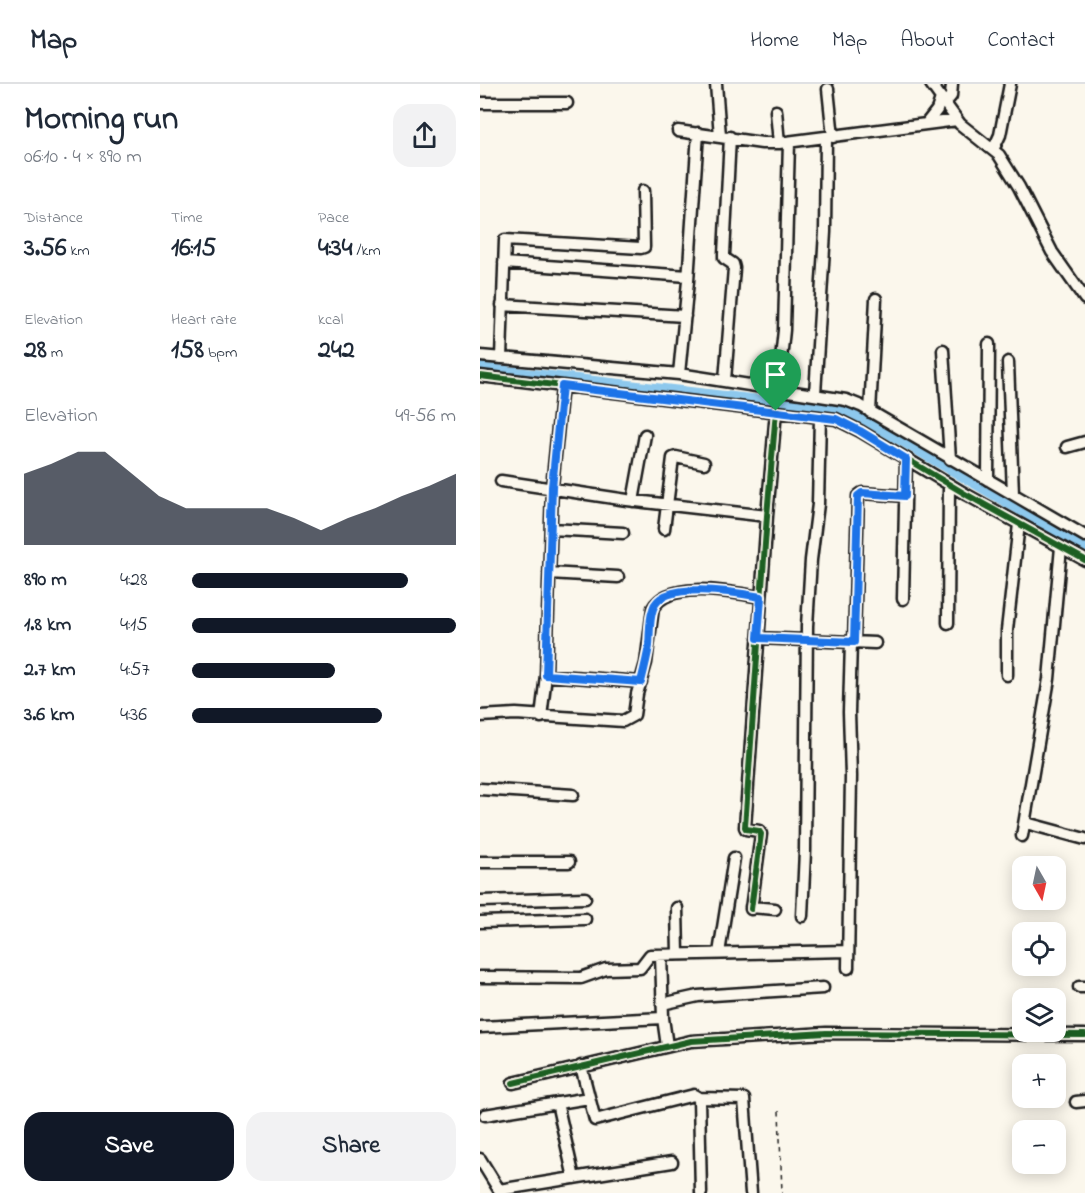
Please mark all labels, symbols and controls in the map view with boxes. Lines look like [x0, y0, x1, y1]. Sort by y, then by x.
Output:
text: Map [30, 21, 77, 62]
text: Home [750, 26, 799, 56]
text: Map [832, 26, 867, 56]
text: About [900, 26, 954, 56]
text: Contact [987, 26, 1055, 56]
text: Morning run [24, 96, 178, 144]
button: share [393, 104, 456, 167]
text: 06:10 · 4 × 890 m [24, 143, 142, 172]
text: Distance [24, 206, 83, 230]
text: Time [171, 206, 203, 230]
text: Pace [318, 206, 349, 230]
text: 3.56 [24, 230, 66, 268]
text: 16:15 [171, 230, 216, 268]
text: 4:34 [318, 230, 352, 268]
text: km [66, 239, 90, 263]
text: /km [352, 239, 381, 263]
text: Elevation [24, 308, 83, 332]
text: Heart rate [171, 308, 237, 332]
text: kcal [318, 308, 343, 332]
text: 28 [24, 332, 47, 370]
text: 158 [171, 332, 204, 370]
text: 242 [318, 332, 355, 370]
text: m [47, 341, 63, 365]
text: bpm [204, 341, 237, 365]
pin [750, 349, 801, 411]
icon: arrive [759, 358, 792, 391]
text: Elevation [24, 402, 98, 431]
text: 49–56 m [395, 402, 456, 431]
text: 890 m [24, 566, 67, 595]
text: 4:28 [120, 566, 147, 595]
text: 1.8 km [24, 611, 71, 640]
text: 4:15 [120, 611, 148, 640]
text: 2.7 km [24, 656, 76, 685]
text: 4:57 [120, 656, 150, 685]
text: 3.6 km [24, 701, 74, 730]
text: 4:36 [120, 701, 147, 730]
north arrow [1012, 856, 1066, 910]
map controls [1012, 856, 1066, 1174]
button: locate [1012, 922, 1066, 976]
button: layers [1012, 988, 1066, 1042]
button: + [1012, 1054, 1066, 1108]
button: Save [24, 1112, 234, 1181]
button: Share [246, 1112, 456, 1181]
button: − [1012, 1120, 1066, 1174]

